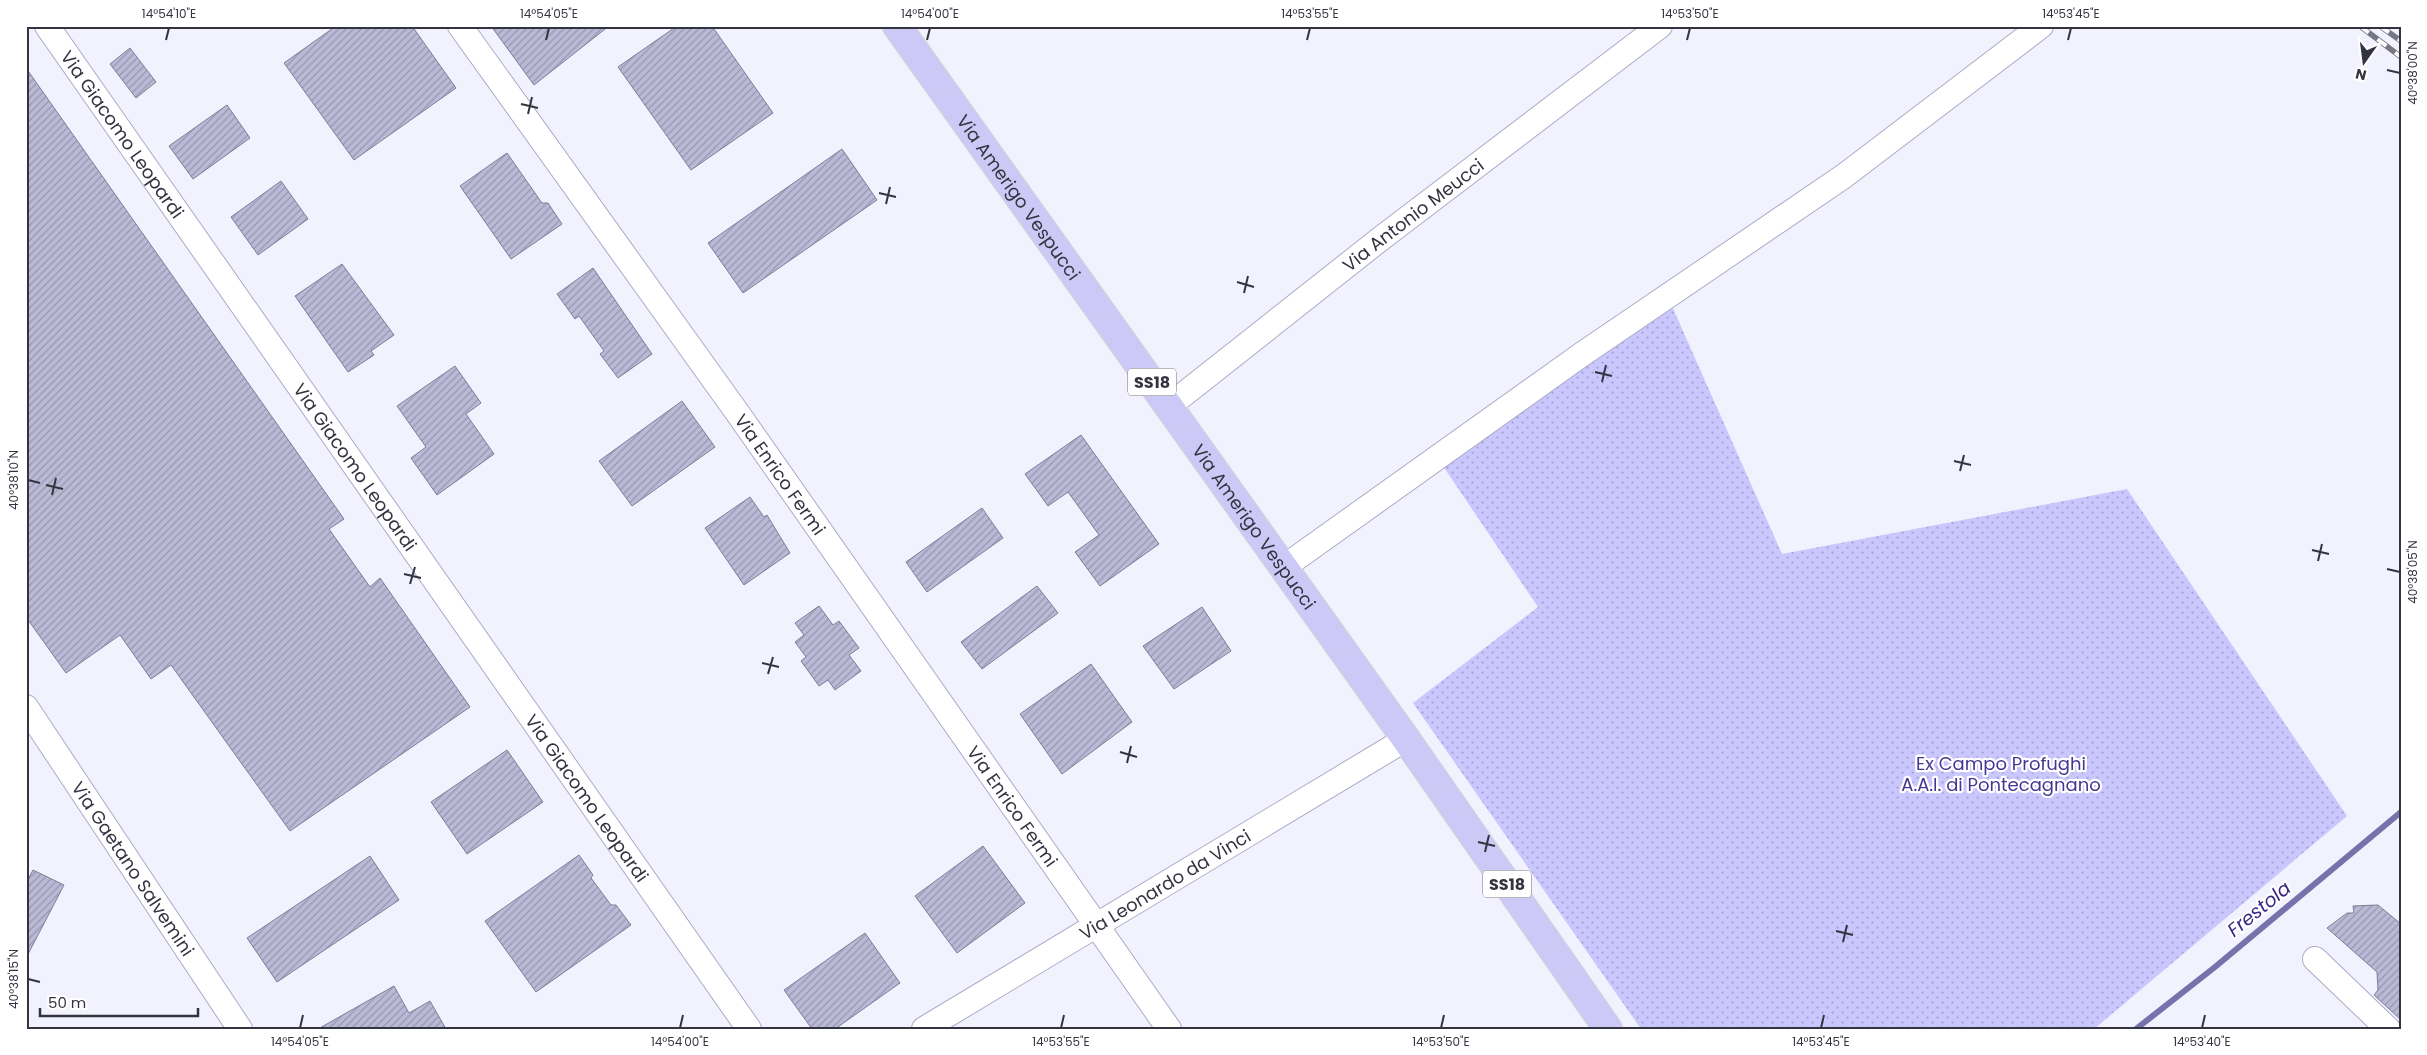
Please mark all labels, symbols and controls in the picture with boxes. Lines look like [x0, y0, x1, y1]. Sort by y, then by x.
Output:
text: 14°54'10"E [142, 5, 196, 22]
text: 14°54'05"E [520, 5, 578, 22]
text: 14°54'00"E [901, 5, 959, 22]
text: 14°53'55"E [1281, 5, 1339, 22]
text: 14°53'50"E [1661, 5, 1719, 22]
text: 14°53'45"E [2042, 5, 2100, 22]
north arrow [2340, 38, 2390, 88]
text: 40°38'00"N [2404, 41, 2421, 105]
street label: Via Giacomo Leopardi [55, 45, 190, 223]
text: N [2353, 64, 2368, 86]
street label: Via Amerigo Vespucci [951, 109, 1087, 285]
street label: Via Antonio Meucci [1337, 152, 1489, 277]
road number: SS18 [1128, 368, 1176, 396]
street label: Via Giacomo Leopardi [288, 378, 423, 556]
street label: Via Enrico Fermi [729, 409, 832, 540]
street label: Via Amerigo Vespucci [1187, 439, 1322, 614]
text: 40°38'10"N [5, 450, 22, 510]
text: 40°38'05"N [2404, 540, 2421, 604]
street label: Via Giacomo Leopardi [520, 709, 655, 887]
street label: Via Enrico Fermi [962, 740, 1064, 872]
park label: Ex Campo Profughi A.A.I. di Pontecagnano [1901, 751, 2101, 797]
street label: Via Gaetano Salvemini [66, 776, 201, 961]
street label: Via Leonardo da Vinci [1074, 823, 1255, 945]
road number: SS18 [1483, 871, 1531, 898]
water label: Frestola [2221, 875, 2297, 943]
text: 40°38'15"N [5, 949, 22, 1009]
scale bar [40, 985, 198, 1017]
text: 50 m [48, 992, 86, 1013]
text: 14°54'05"E [271, 1033, 329, 1050]
text: 14°54'00"E [651, 1033, 709, 1050]
text: 14°53'55"E [1032, 1033, 1090, 1050]
text: 14°53'50"E [1412, 1033, 1470, 1050]
text: 14°53'45"E [1792, 1033, 1850, 1050]
text: 14°53'40"E [2173, 1033, 2231, 1050]

